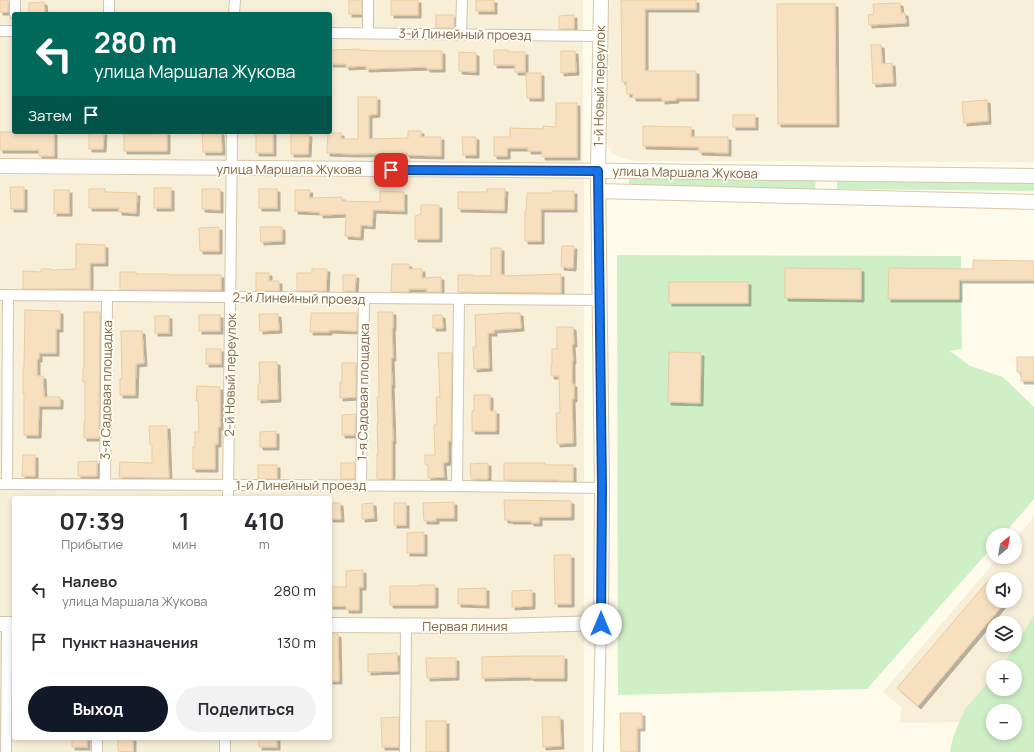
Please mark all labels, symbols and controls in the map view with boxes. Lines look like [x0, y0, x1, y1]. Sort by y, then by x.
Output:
text: 280 m [94, 23, 177, 61]
street label: 3-й Линейный проезд [399, 24, 532, 44]
street label: 1-й Новый переулок [589, 25, 609, 147]
icon: left [28, 28, 80, 80]
text: улица Маршала Жукова [94, 59, 296, 83]
icon: arrive [80, 104, 102, 126]
text: Затем [28, 105, 72, 126]
pin [374, 153, 408, 187]
icon: arrive [380, 159, 402, 181]
street label: улица Маршала Жукова [216, 160, 362, 178]
street label: улица Маршала Жукова [612, 162, 758, 182]
street label: 2-й Линейный проезд [232, 288, 366, 308]
street label: 2-й Новый переулок [220, 313, 240, 437]
street label: 3-я Садовая площадка [96, 320, 116, 460]
street label: 1-я Садовая площадка [353, 323, 373, 461]
street label: 1-й Линейный проезд [236, 476, 367, 494]
text: 07:39 [59, 504, 125, 537]
text: 1 [179, 504, 190, 537]
text: 410 [244, 504, 285, 537]
north arrow [986, 528, 1022, 564]
map controls [986, 528, 1022, 740]
text: Прибытие [61, 535, 123, 553]
text: мин [172, 535, 196, 553]
text: m [259, 535, 270, 553]
text: Налево [62, 571, 117, 592]
button: sound [986, 572, 1022, 608]
icon: left [28, 579, 50, 601]
text: 280 m [274, 580, 316, 601]
text: улица Маршала Жукова [62, 592, 208, 610]
position arrow [580, 603, 622, 645]
button: layers [986, 616, 1022, 652]
street label: Первая линия [422, 617, 508, 635]
icon: arrive [28, 631, 50, 653]
text: Пункт назначения [62, 632, 198, 653]
text: 130 m [277, 632, 316, 653]
button: + [986, 660, 1022, 696]
button: Выход [28, 686, 168, 732]
button: Поделиться [176, 686, 316, 732]
button: − [986, 704, 1022, 740]

